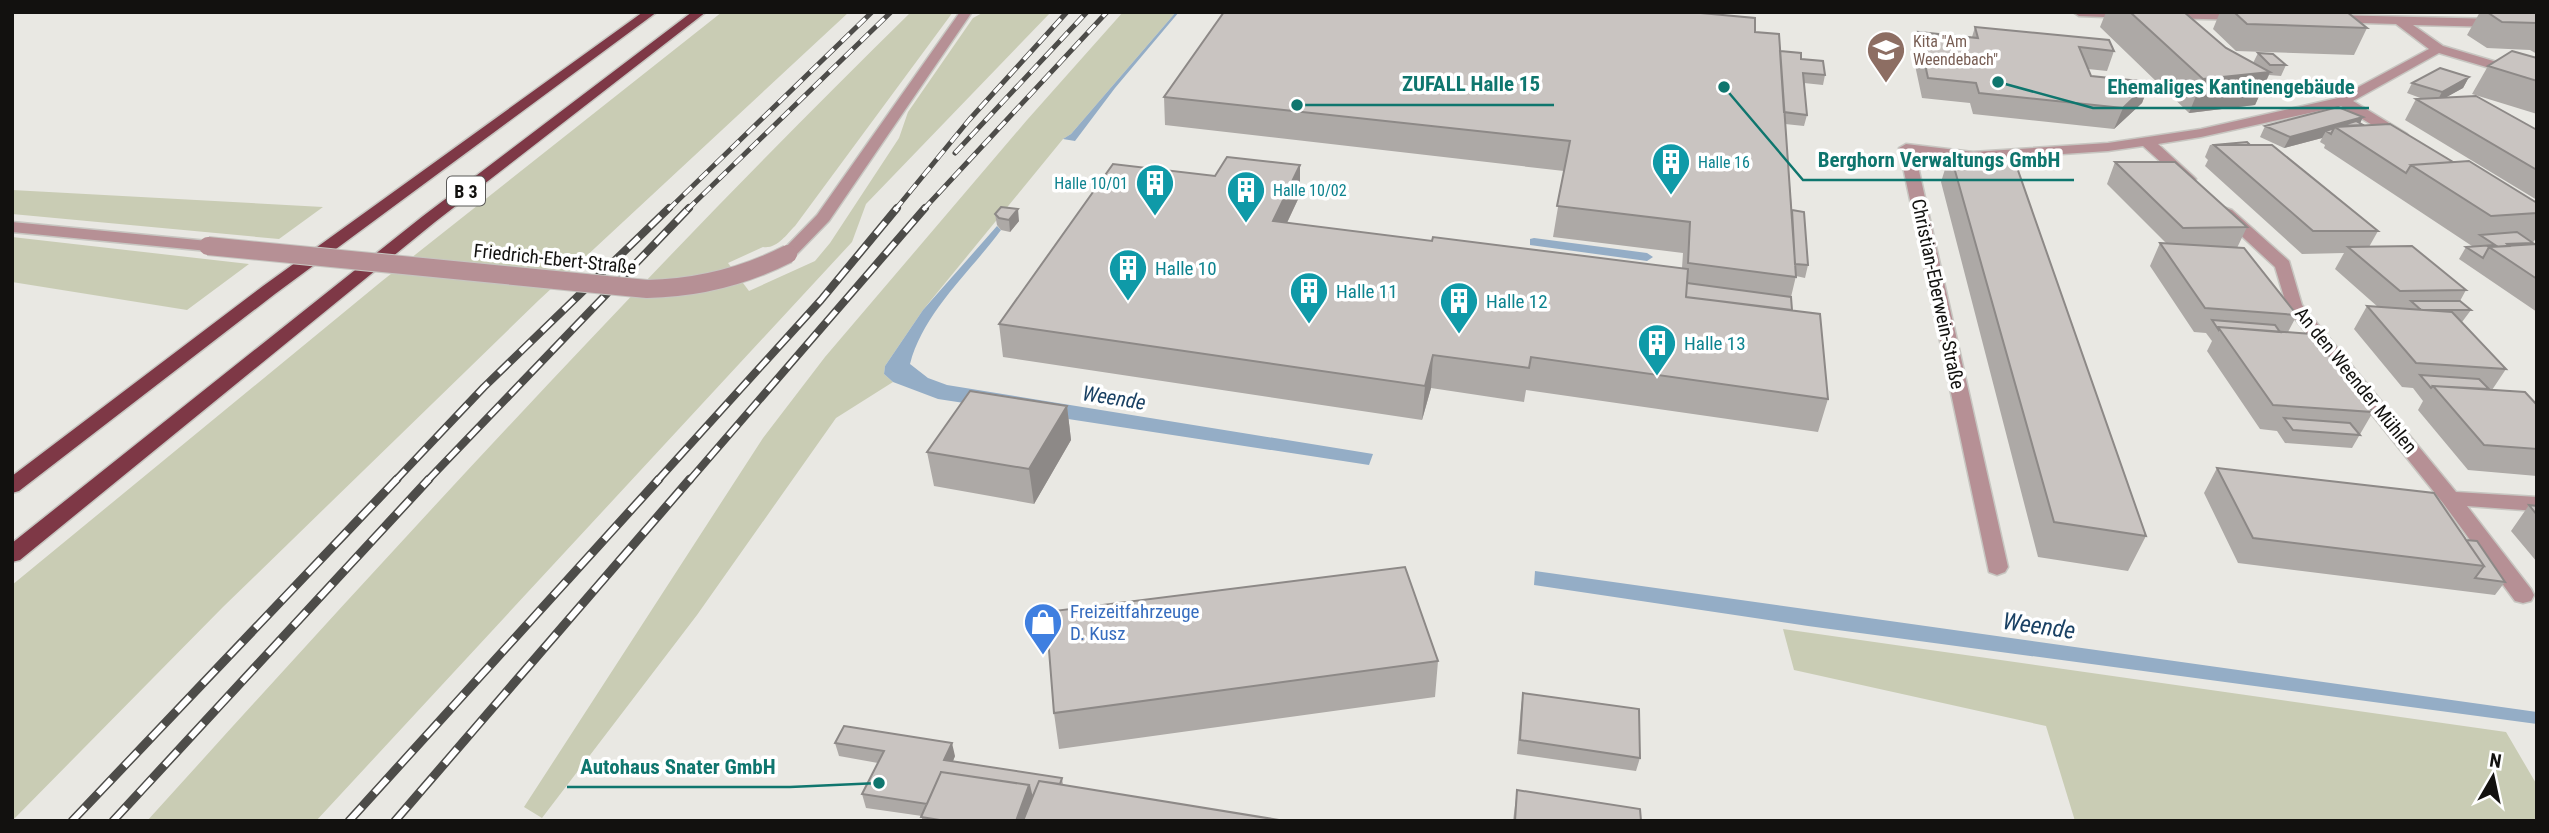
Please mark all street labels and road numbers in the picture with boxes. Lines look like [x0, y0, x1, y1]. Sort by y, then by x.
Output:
road number: B 3 [447, 176, 485, 206]
street label: Christian-Eberwein-Straße [1907, 197, 1969, 391]
street label: Friedrich-Ebert-Straße [473, 239, 638, 279]
street label: An den Weender Mühlen [2290, 302, 2422, 458]

